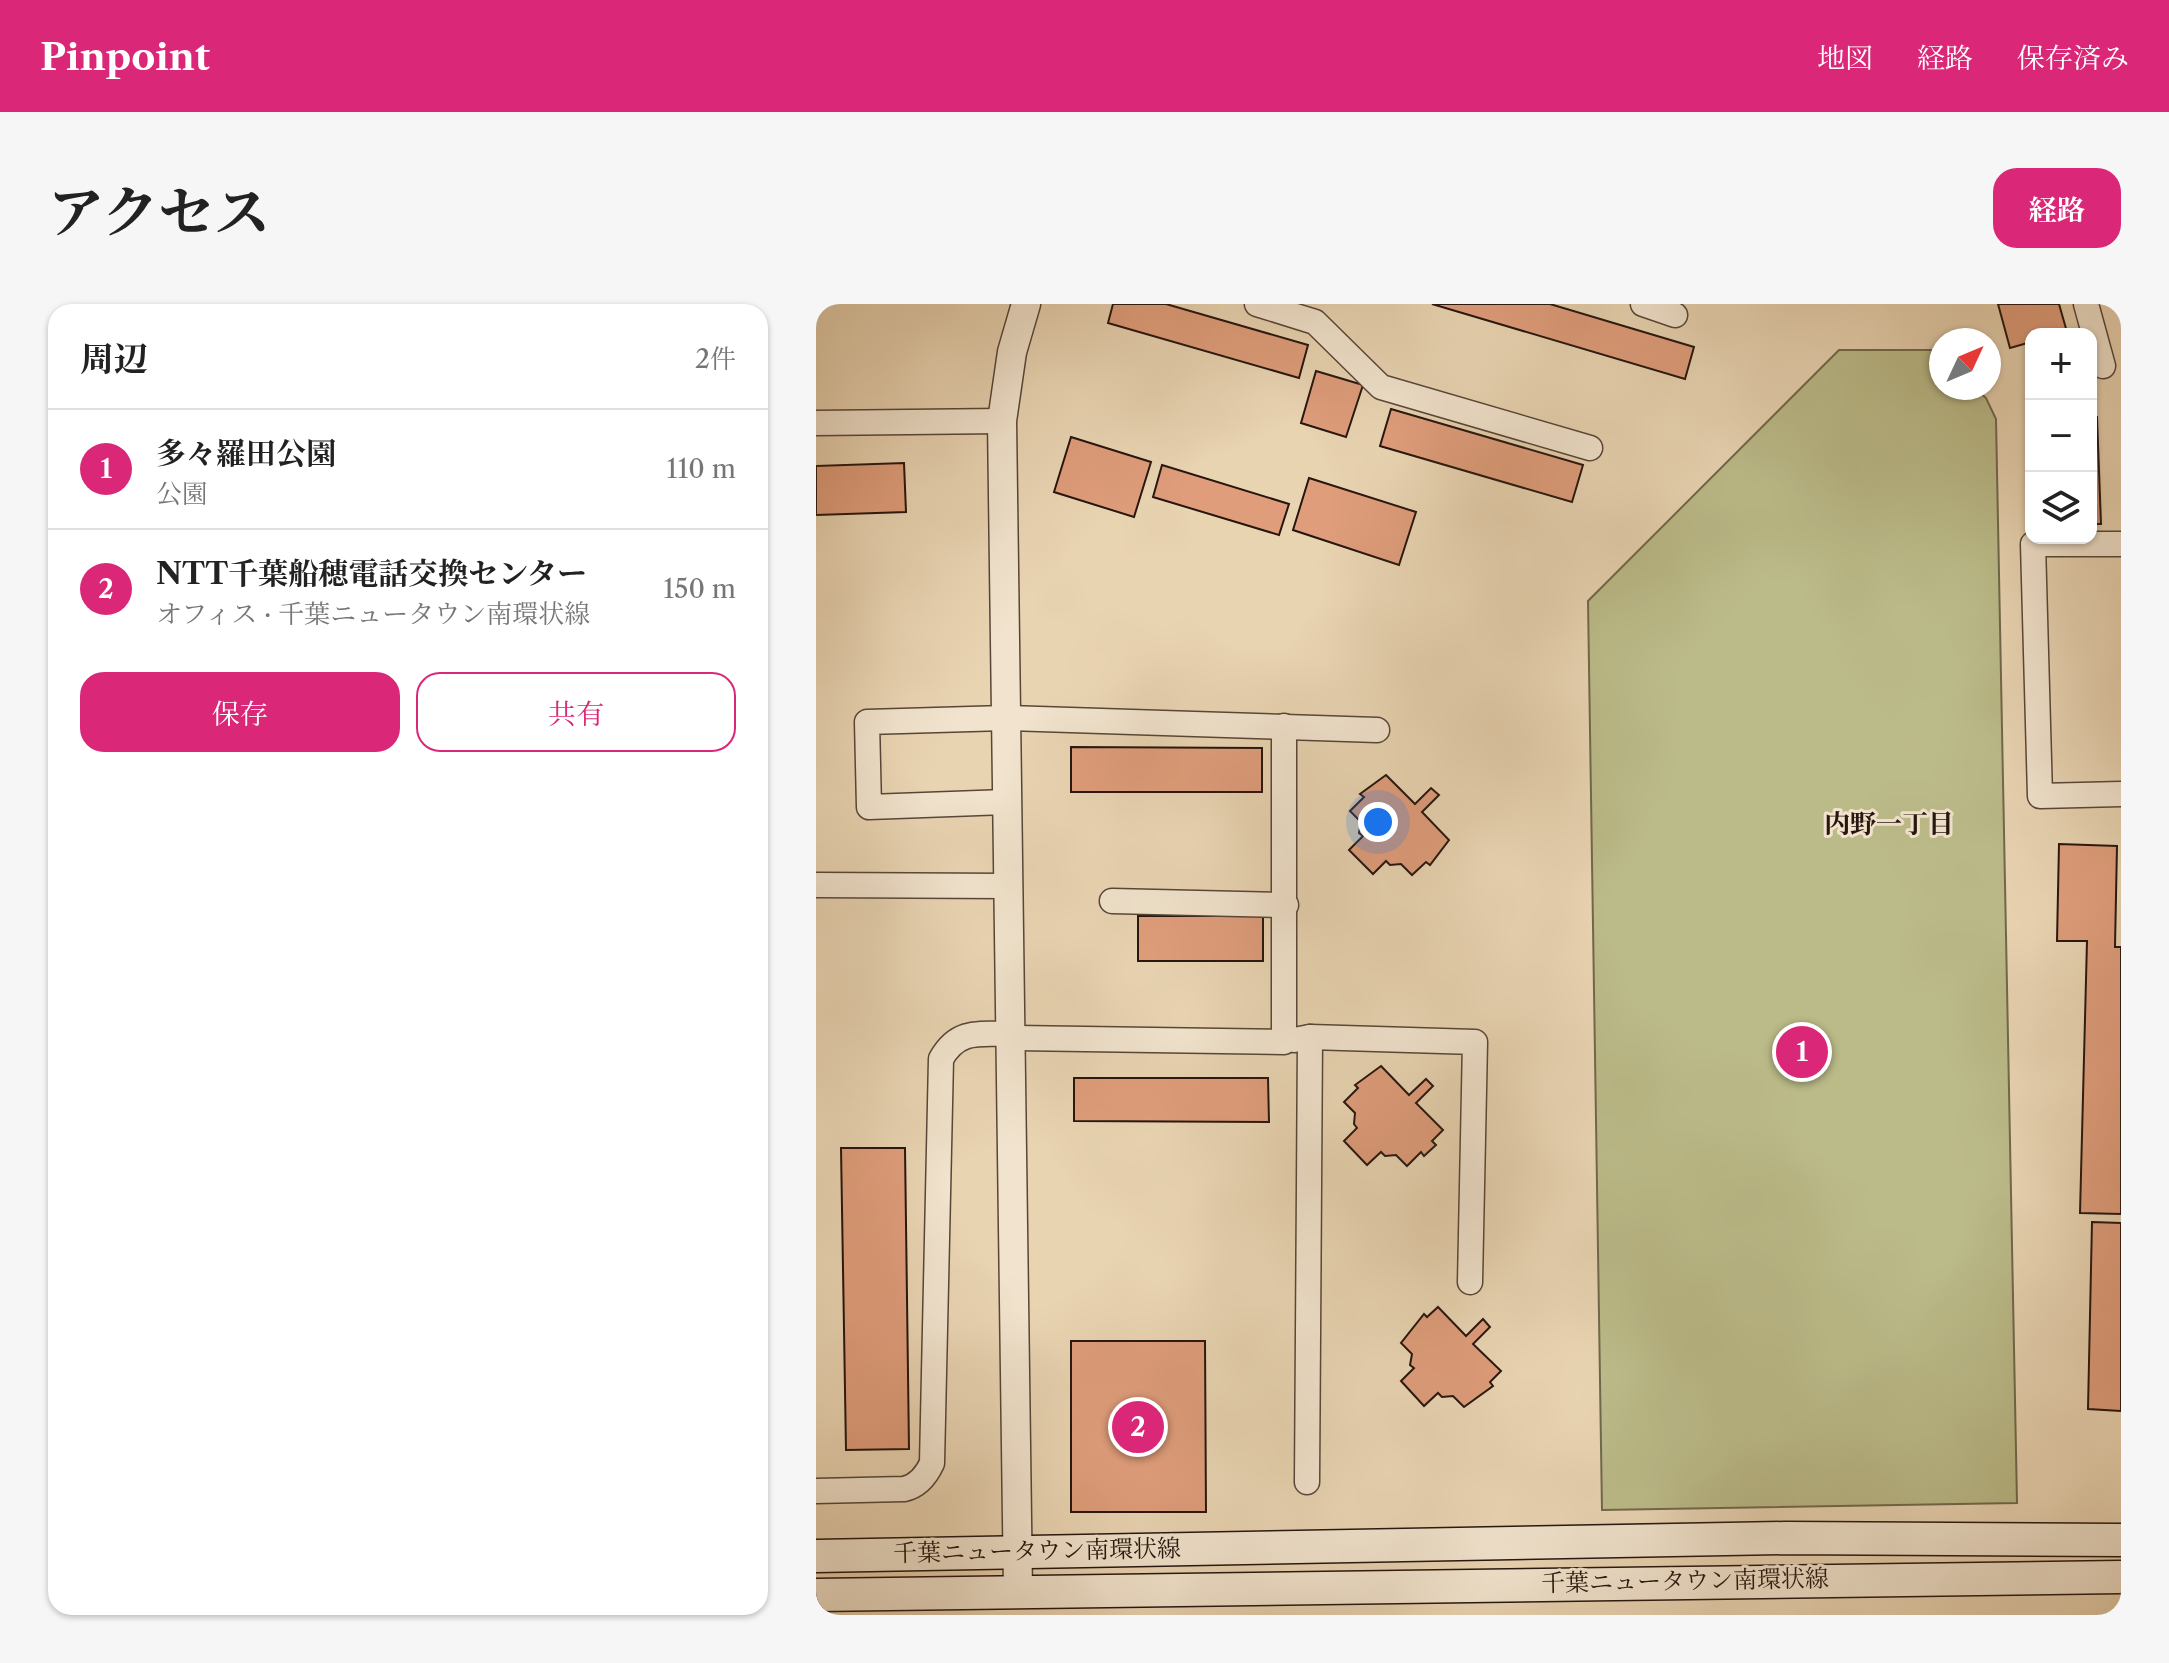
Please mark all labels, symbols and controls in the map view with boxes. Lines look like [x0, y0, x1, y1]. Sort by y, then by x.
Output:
text: Pinpoint [40, 33, 210, 80]
text: 地図 [1817, 41, 1873, 75]
text: 経路 [1917, 41, 1973, 75]
text: 保存済み [2017, 41, 2129, 75]
button: 経路 [1993, 168, 2121, 248]
text: アクセス [48, 178, 270, 247]
north arrow [1929, 328, 2001, 400]
map controls [2025, 328, 2097, 544]
button: + [2025, 328, 2097, 400]
text: 周辺 [80, 338, 148, 380]
text: 2件 [695, 343, 736, 375]
button: − [2025, 400, 2097, 472]
text: 多々羅田公園 [156, 435, 336, 472]
text: 1 [100, 453, 112, 485]
text: 110 m [667, 453, 736, 485]
button: layers [2025, 472, 2097, 544]
text: 公園 [156, 478, 208, 510]
text: NTT千葉船穂電話交換センター [156, 555, 587, 592]
text: 2 [98, 573, 114, 605]
text: 150 m [663, 573, 736, 605]
text: オフィス · 千葉ニュータウン南環状線 [156, 598, 590, 630]
button: 保存 [80, 672, 400, 752]
button: 共有 [416, 672, 736, 752]
your location [1358, 802, 1398, 842]
district label: 内野一丁目 [1824, 808, 1954, 840]
pin: 1 [1776, 1022, 1828, 1082]
pin: 2 [1112, 1397, 1164, 1457]
street label: 千葉ニュータウン南環状線 [893, 1533, 1181, 1568]
street label: 千葉ニュータウン南環状線 [1541, 1563, 1829, 1598]

